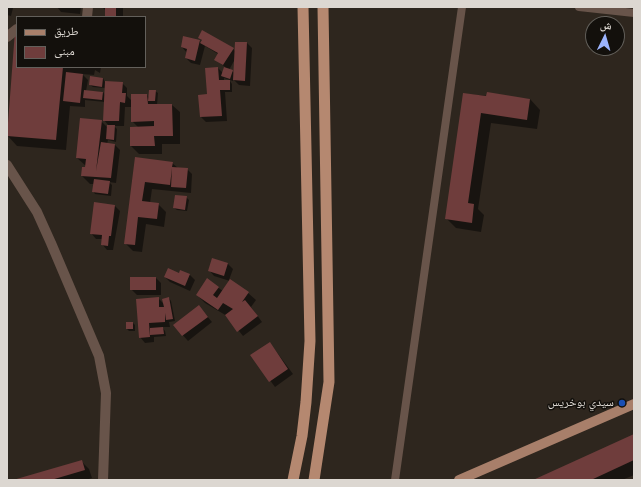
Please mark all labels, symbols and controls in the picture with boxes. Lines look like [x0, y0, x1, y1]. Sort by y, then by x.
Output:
legend [16, 16, 146, 68]
north arrow [585, 16, 625, 56]
text: ش [599, 17, 612, 34]
text: طريق [54, 22, 79, 39]
text: مبنى [54, 42, 75, 59]
place label: سيدي بوخريس [548, 396, 614, 410]
marker: سيدي بوخريس [617, 398, 627, 408]

